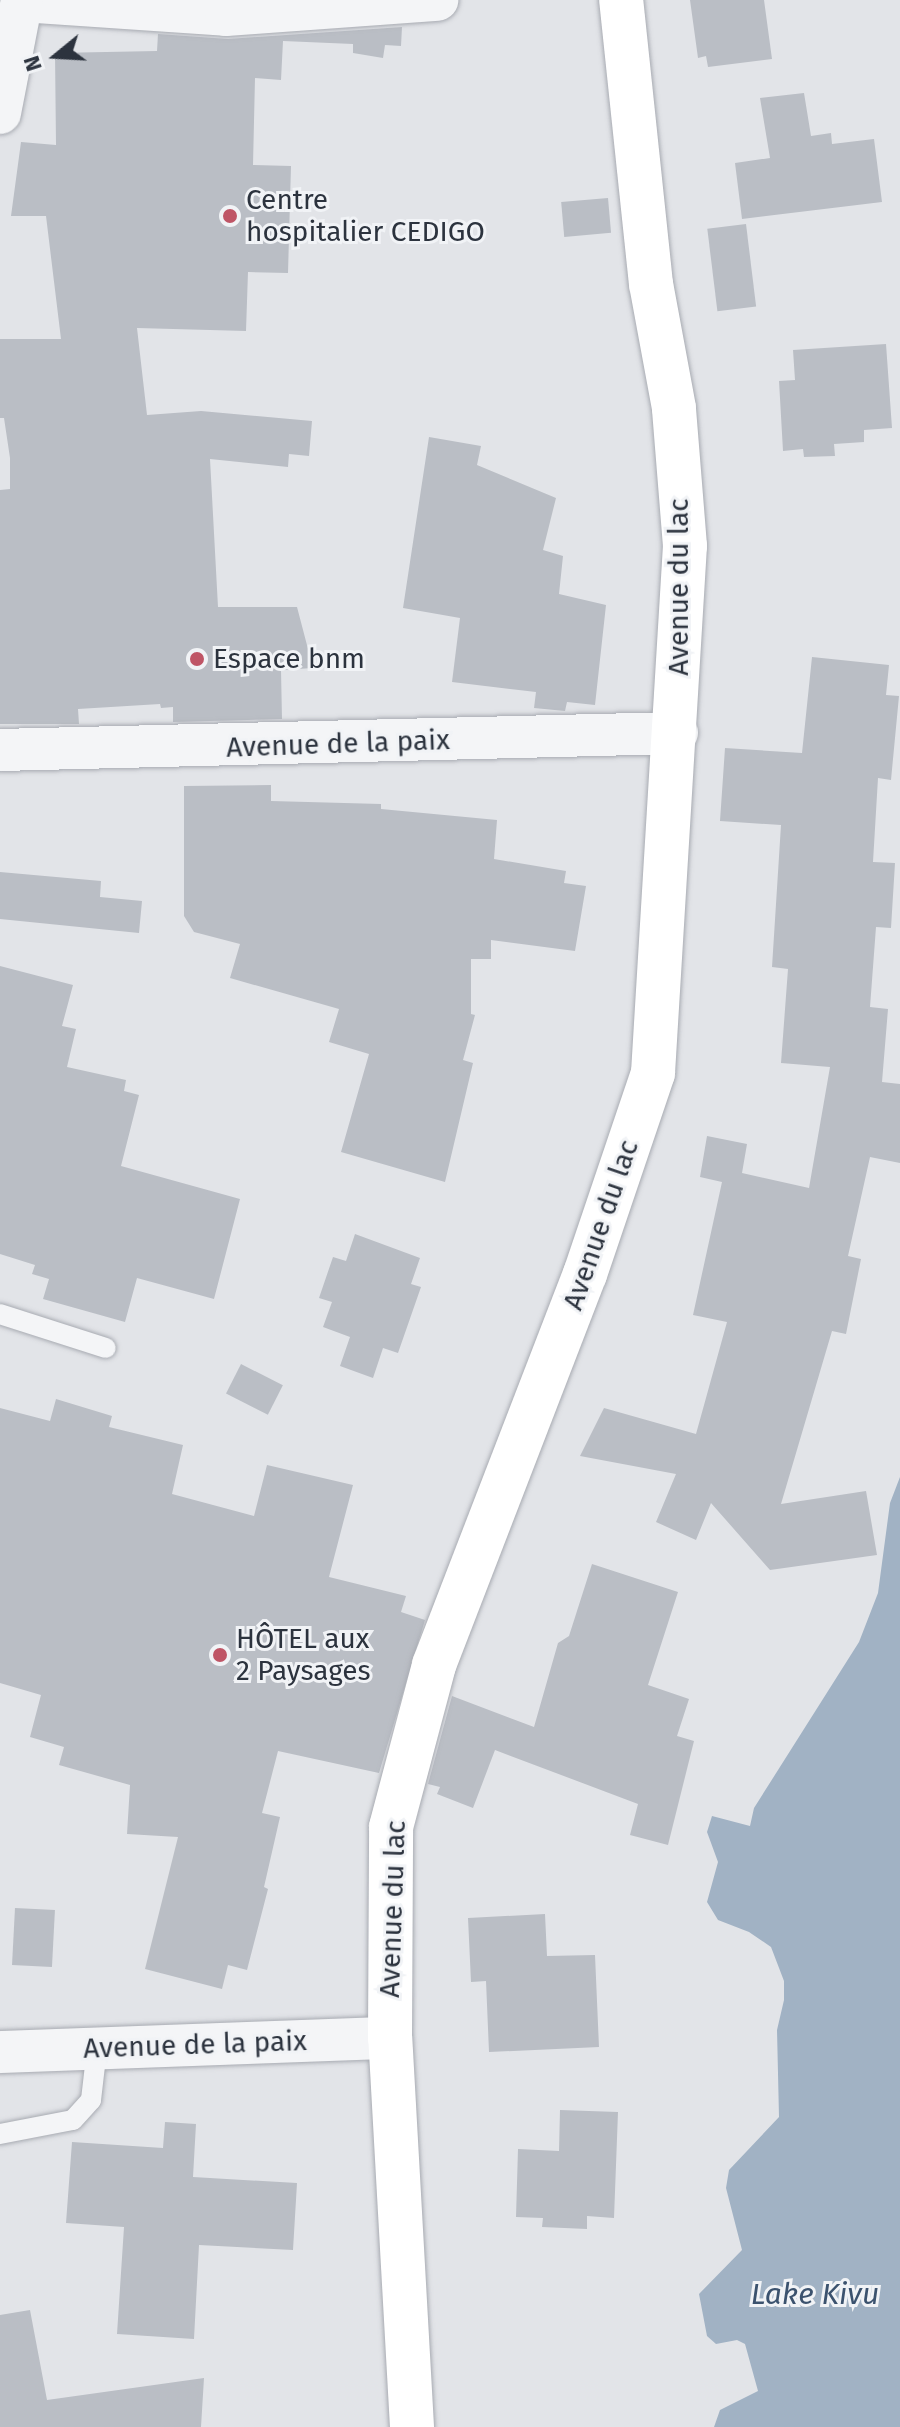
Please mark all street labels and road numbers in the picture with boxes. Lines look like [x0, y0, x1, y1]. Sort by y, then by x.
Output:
street label: Avenue du lac [662, 498, 696, 676]
street label: Avenue de la paix [226, 723, 450, 765]
street label: Avenue du lac [556, 1136, 646, 1314]
street label: Avenue du lac [373, 1820, 413, 1998]
street label: Avenue de la paix [83, 2024, 307, 2066]

